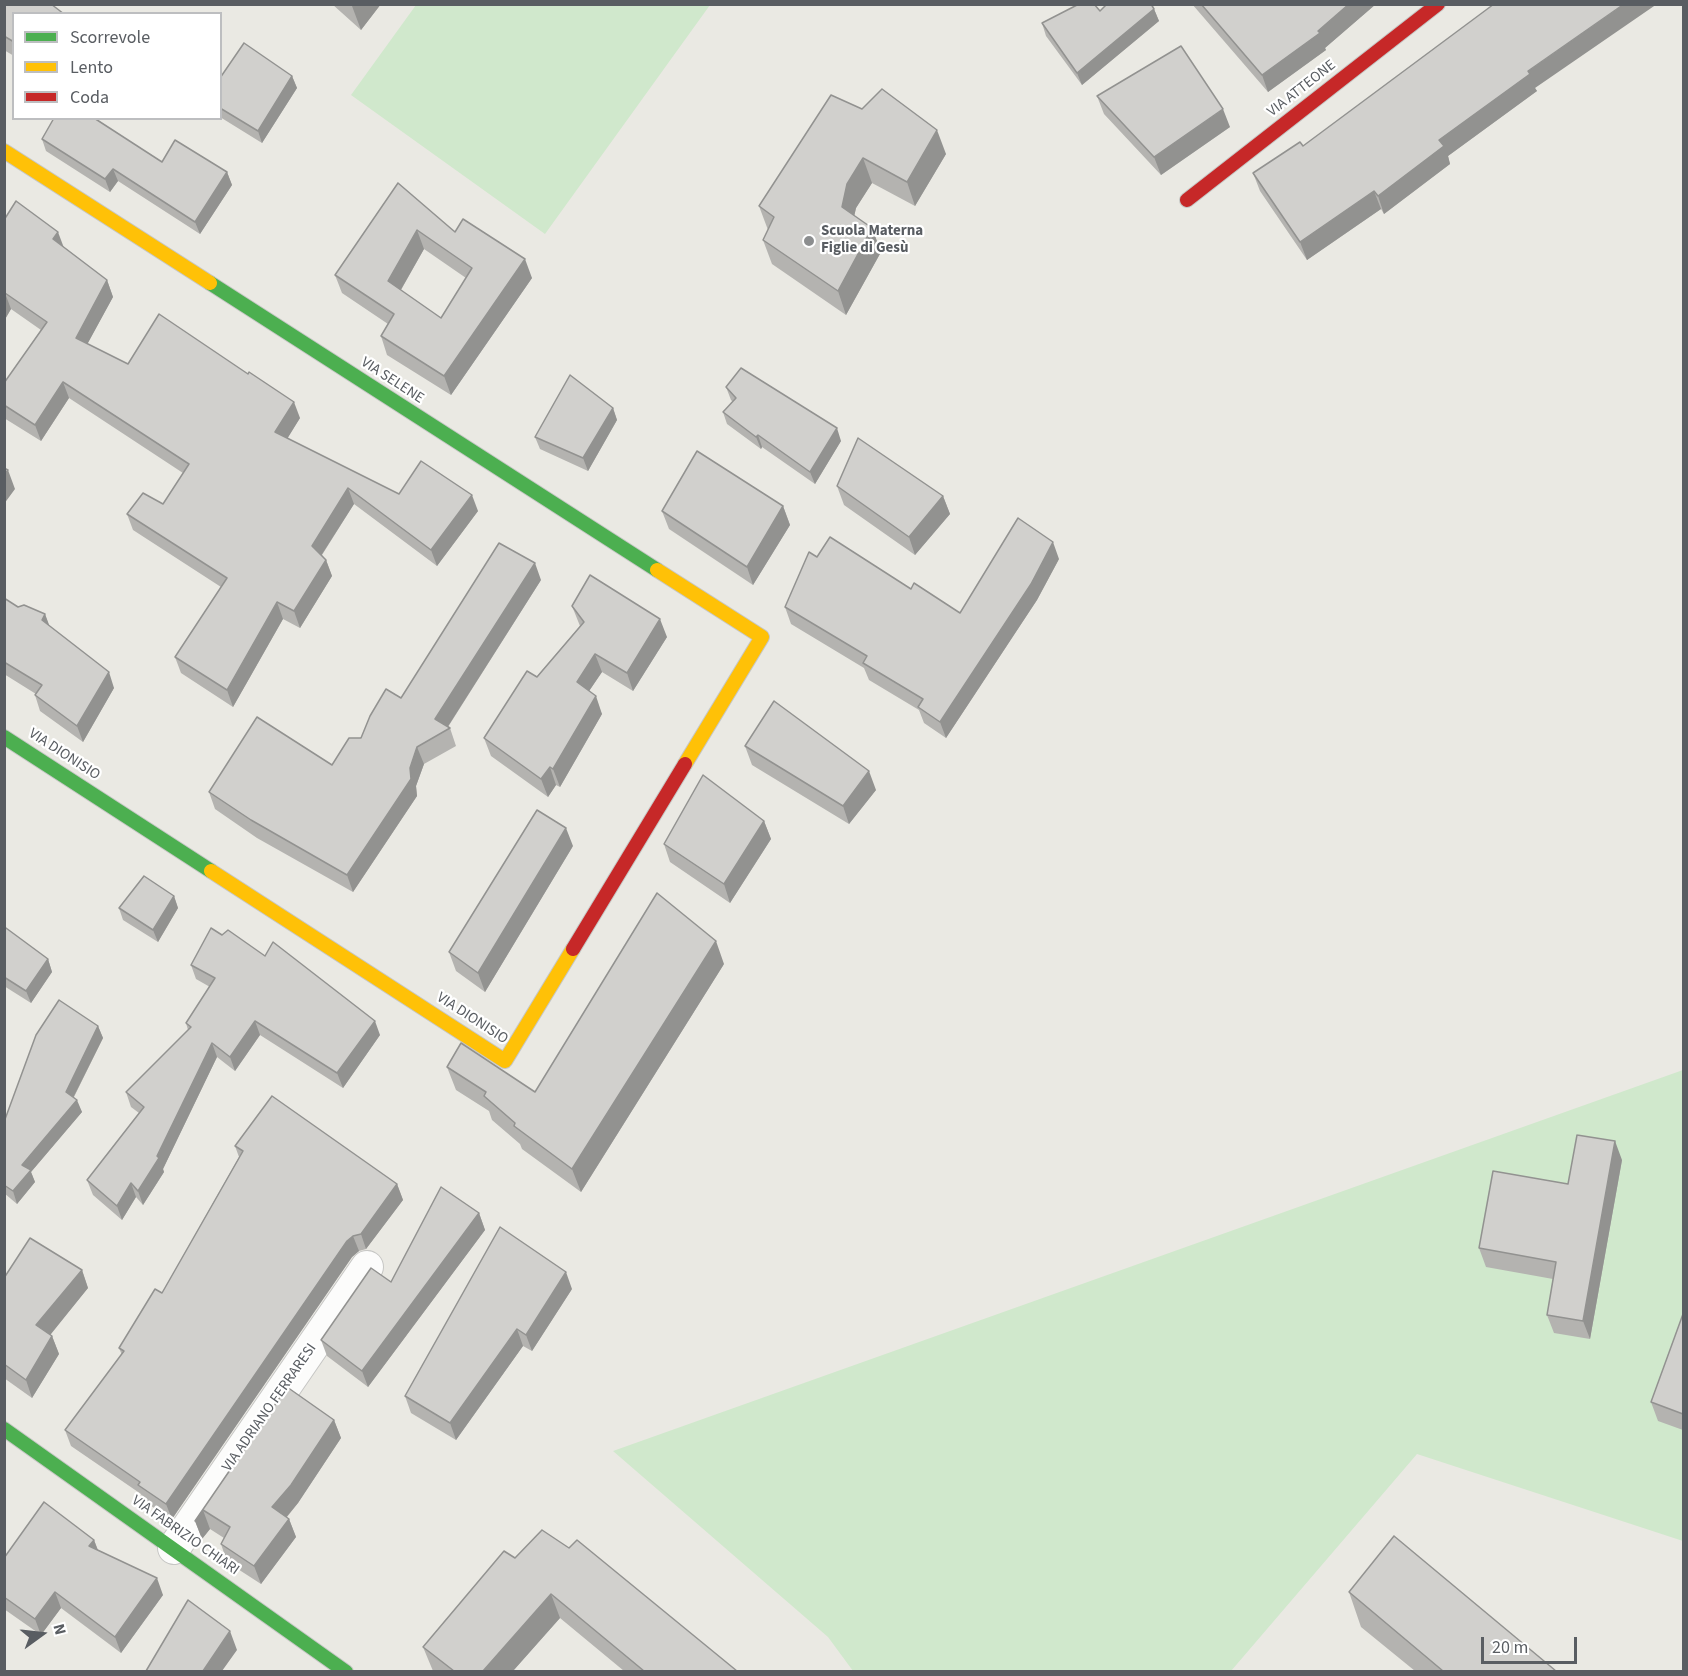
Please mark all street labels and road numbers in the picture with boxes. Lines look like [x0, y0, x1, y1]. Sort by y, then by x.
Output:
street label: VIA ATTEONE [1264, 57, 1340, 121]
street label: VIA SELENE [357, 354, 427, 408]
street label: VIA DIONISIO [25, 725, 103, 785]
street label: VIA DIONISIO [433, 989, 511, 1049]
street label: VIA ADRIANO FERRARESI [219, 1340, 321, 1476]
street label: VIA FABRIZIO CHIARI [128, 1492, 242, 1580]

